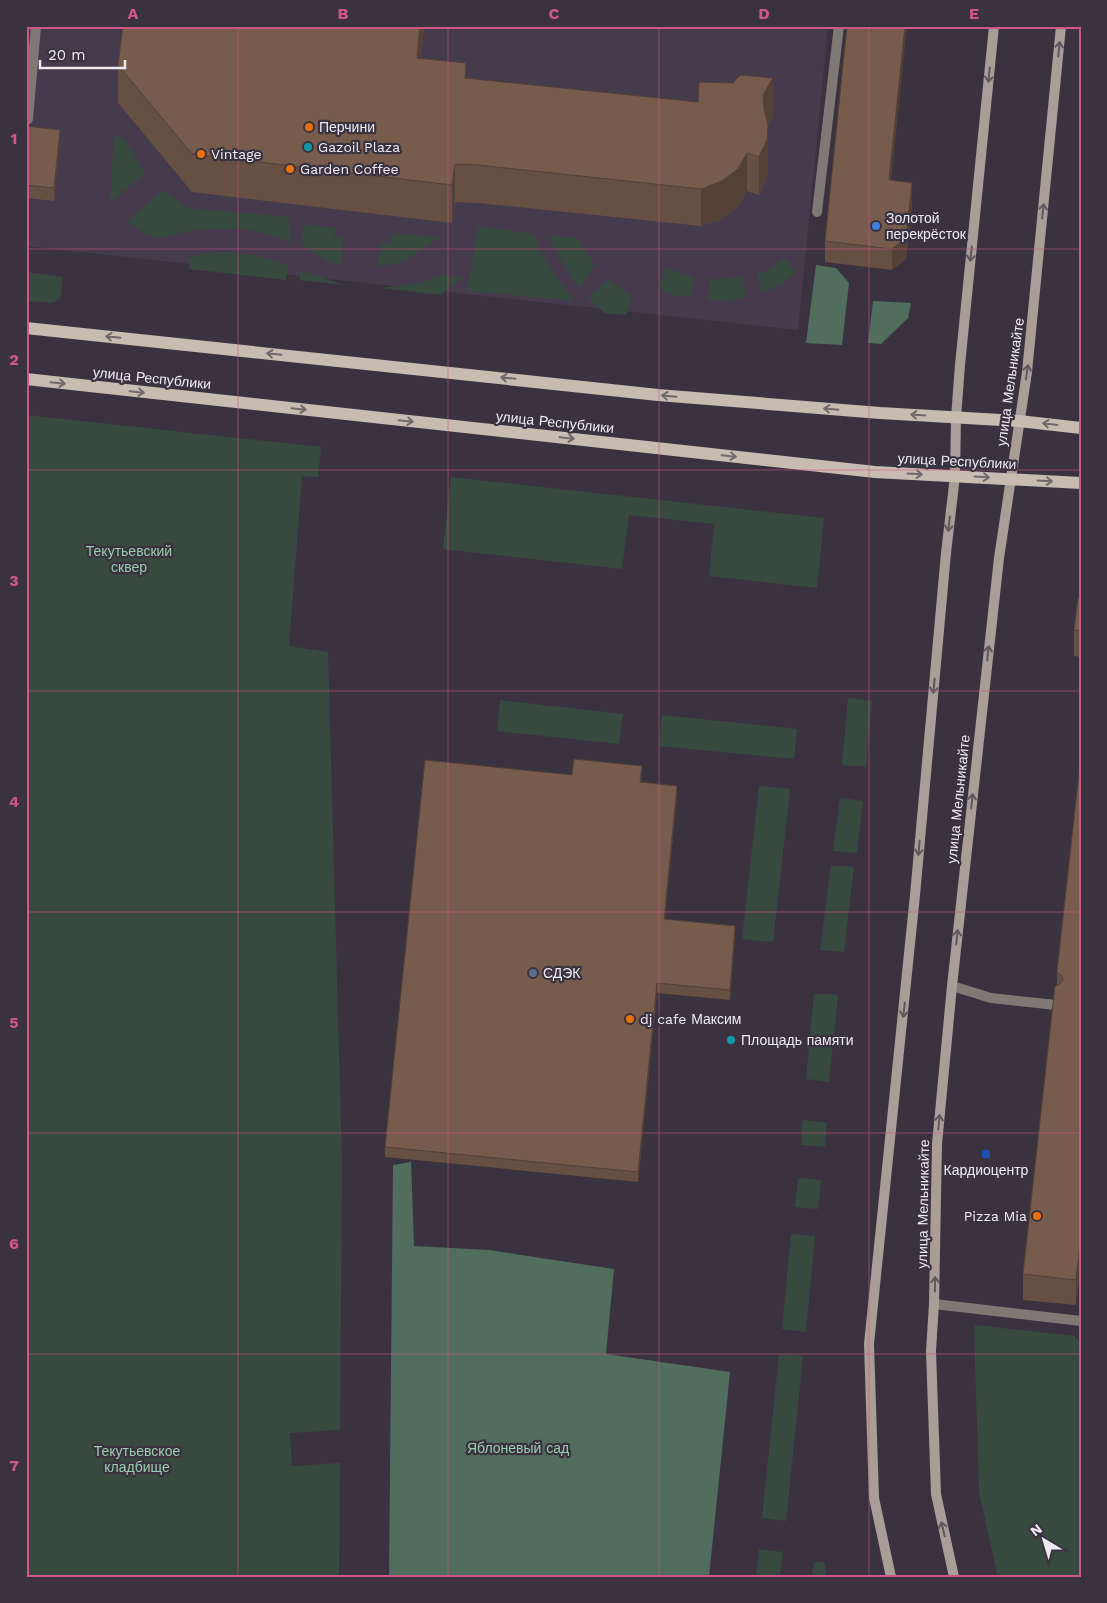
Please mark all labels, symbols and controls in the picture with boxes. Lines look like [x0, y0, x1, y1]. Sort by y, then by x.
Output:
text: A [128, 4, 139, 23]
text: B [338, 4, 349, 23]
text: C [549, 4, 560, 23]
text: D [758, 4, 770, 23]
text: E [969, 4, 979, 23]
scale bar [40, 38, 125, 70]
one-way arrow [1054, 41, 1064, 57]
text: 20 m [48, 46, 86, 64]
one-way arrow [984, 66, 994, 82]
place label: Перчини [319, 119, 375, 135]
marker: Перчини [303, 121, 315, 133]
text: 1 [11, 129, 17, 148]
place label: Gazoil Plaza [318, 139, 400, 155]
marker: Gazoil Plaza [302, 141, 314, 153]
place label: Vintage [211, 146, 262, 162]
marker: Vintage [195, 148, 207, 160]
place label: Garden Coffee [300, 161, 399, 177]
marker: Garden Coffee [284, 163, 296, 175]
one-way arrow [1038, 203, 1048, 219]
place label: Золотой перекрёсток [886, 210, 967, 242]
marker: Золотой перекрёсток [870, 220, 882, 232]
one-way arrow [966, 246, 976, 262]
street label: улица Мельникайте [993, 317, 1027, 447]
one-way arrow [105, 332, 121, 342]
one-way arrow [267, 349, 283, 359]
text: 2 [9, 350, 19, 369]
street label: улица Республики [92, 364, 212, 392]
one-way arrow [1022, 365, 1032, 381]
one-way arrow [500, 373, 516, 383]
one-way arrow [49, 378, 65, 388]
one-way arrow [129, 387, 145, 396]
one-way arrow [662, 391, 678, 400]
one-way arrow [291, 404, 307, 414]
one-way arrow [823, 404, 839, 414]
street label: улица Республики [495, 408, 615, 436]
one-way arrow [910, 411, 926, 420]
one-way arrow [397, 416, 413, 426]
one-way arrow [1042, 419, 1058, 429]
one-way arrow [559, 433, 575, 443]
street label: улица Республики [897, 450, 1017, 472]
one-way arrow [721, 451, 737, 461]
one-way arrow [906, 469, 922, 478]
one-way arrow [974, 473, 990, 482]
one-way arrow [1037, 477, 1053, 486]
one-way arrow [944, 516, 954, 532]
park label: Текутьевский сквер [86, 543, 172, 575]
text: 3 [9, 571, 19, 590]
one-way arrow [983, 646, 993, 662]
one-way arrow [929, 678, 939, 694]
street label: улица Мельникайте [943, 734, 973, 864]
text: 4 [9, 792, 19, 811]
one-way arrow [967, 793, 977, 809]
one-way arrow [915, 840, 924, 856]
one-way arrow [952, 929, 962, 945]
place label: СДЭК [543, 965, 581, 981]
marker: СДЭК [527, 967, 539, 979]
one-way arrow [899, 1001, 909, 1017]
place label: dj cafe Максим [640, 1011, 741, 1027]
text: 5 [9, 1013, 19, 1032]
marker: dj cafe Максим [624, 1013, 636, 1025]
place label: Площадь памяти [741, 1032, 854, 1048]
marker: Площадь памяти [725, 1034, 737, 1046]
one-way arrow [934, 1114, 944, 1130]
street label: улица Мельникайте [914, 1139, 932, 1269]
marker: Кардиоцентр [980, 1148, 992, 1160]
place label: Кардиоцентр [944, 1162, 1029, 1178]
place label: Pizza Mia [964, 1208, 1027, 1224]
marker: Pizza Mia [1031, 1210, 1043, 1222]
text: 6 [9, 1234, 19, 1253]
one-way arrow [930, 1277, 939, 1293]
park label: Яблоневый сад [467, 1440, 569, 1456]
park label: Текутьевское кладбище [94, 1443, 180, 1475]
text: 7 [9, 1456, 19, 1475]
north arrow [1020, 1516, 1070, 1566]
text: N [1027, 1520, 1045, 1539]
one-way arrow [938, 1522, 948, 1538]

